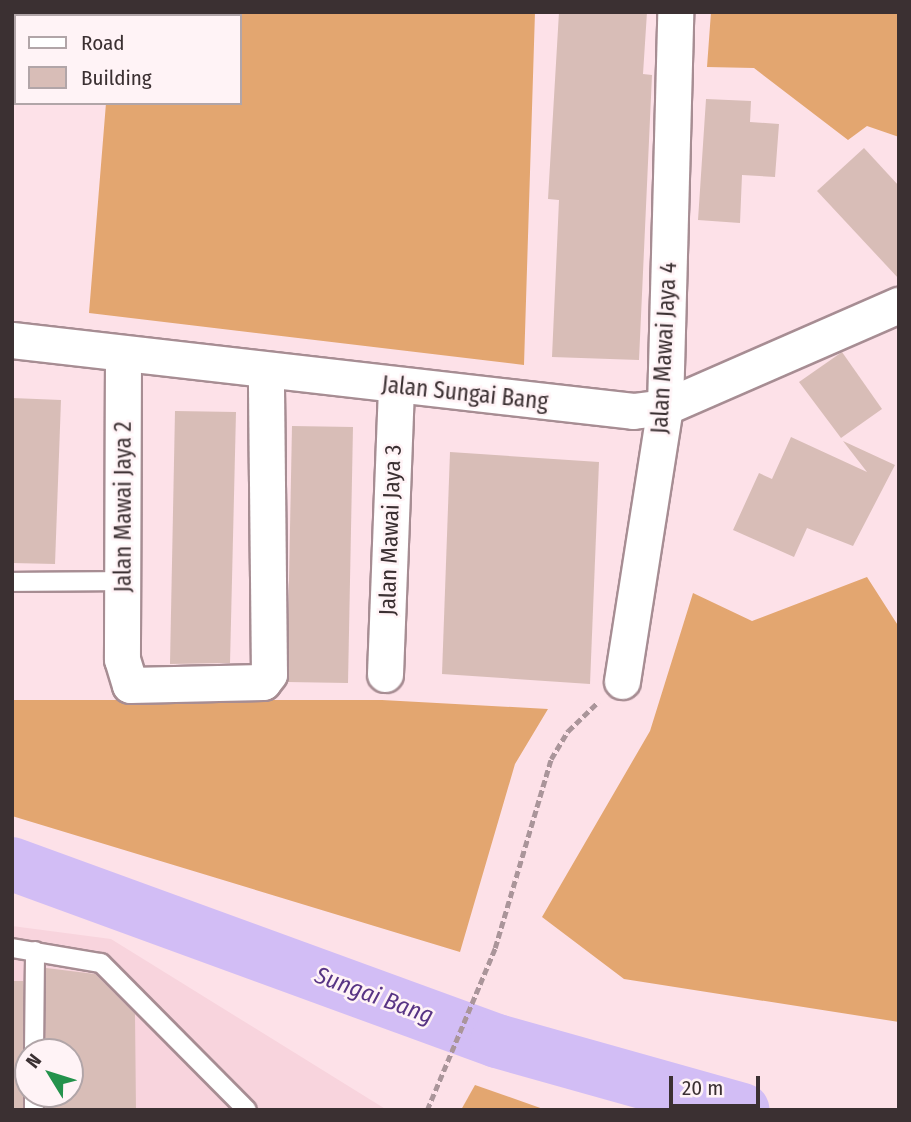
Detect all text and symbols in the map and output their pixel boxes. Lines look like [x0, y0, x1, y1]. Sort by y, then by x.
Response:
legend [14, 14, 242, 105]
text: Road [81, 30, 125, 56]
text: Building [81, 65, 152, 91]
street label: Jalan Mawai Jaya 4 [646, 262, 682, 434]
street label: Jalan Sungai Bang [380, 371, 550, 415]
street label: Jalan Mawai Jaya 2 [109, 422, 137, 592]
street label: Jalan Mawai Jaya 3 [373, 444, 407, 616]
water label: Sungai Bang [311, 961, 437, 1031]
north arrow [14, 1038, 84, 1108]
text: N [21, 1049, 46, 1073]
scale bar [673, 1062, 764, 1106]
text: 20 m [682, 1075, 723, 1101]

